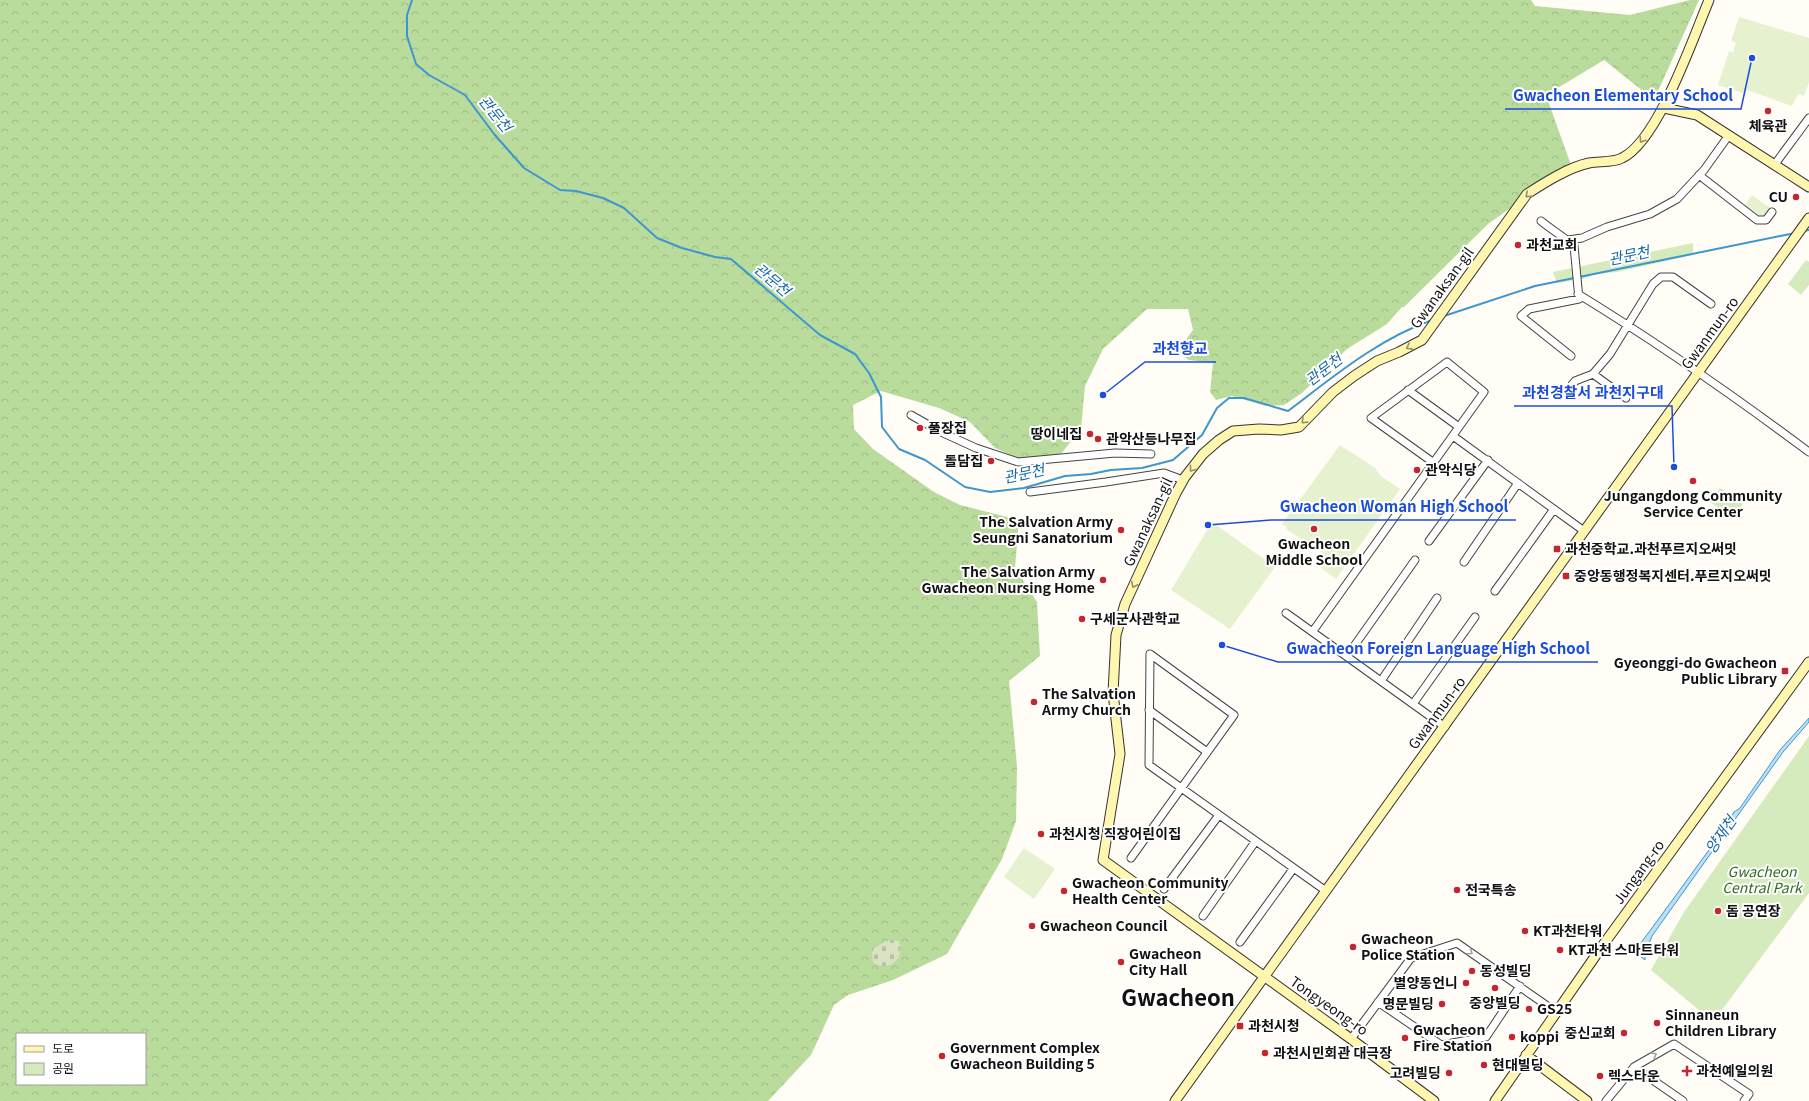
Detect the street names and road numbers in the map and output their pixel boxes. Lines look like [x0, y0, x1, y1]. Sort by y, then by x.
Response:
street label: Gwanaksan-gil [1405, 243, 1478, 332]
street label: Gwanmun-ro [1676, 292, 1742, 373]
street label: Gwanaksan-gil [1118, 474, 1177, 569]
street label: Gwanmun-ro [1403, 672, 1469, 753]
street label: Jungang-ro [1608, 835, 1668, 908]
street label: Tongyeong-ro [1287, 971, 1373, 1039]

